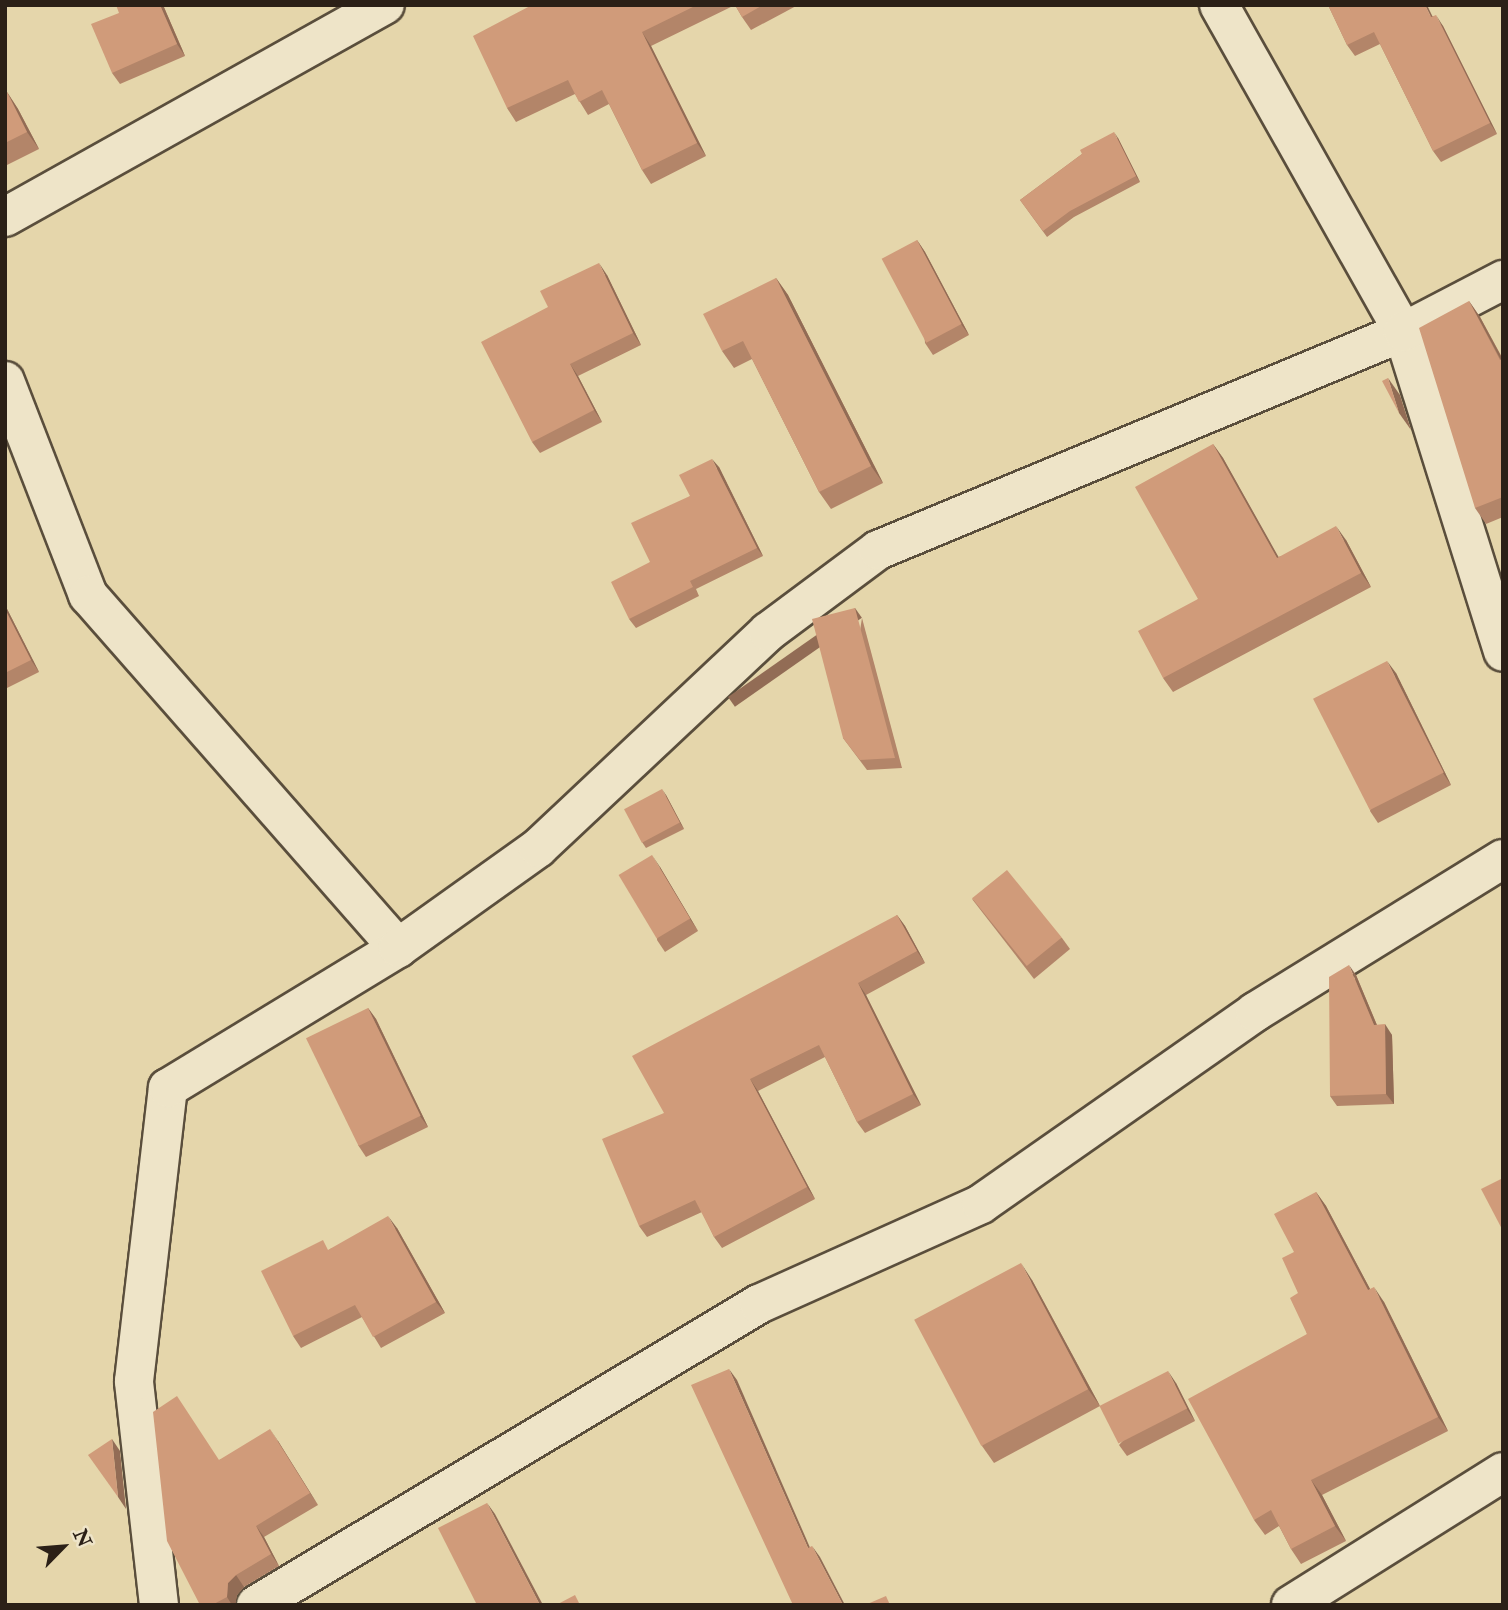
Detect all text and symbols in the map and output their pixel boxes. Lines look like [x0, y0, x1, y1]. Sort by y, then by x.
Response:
north arrow [28, 1512, 98, 1582]
text: N [68, 1525, 97, 1551]

